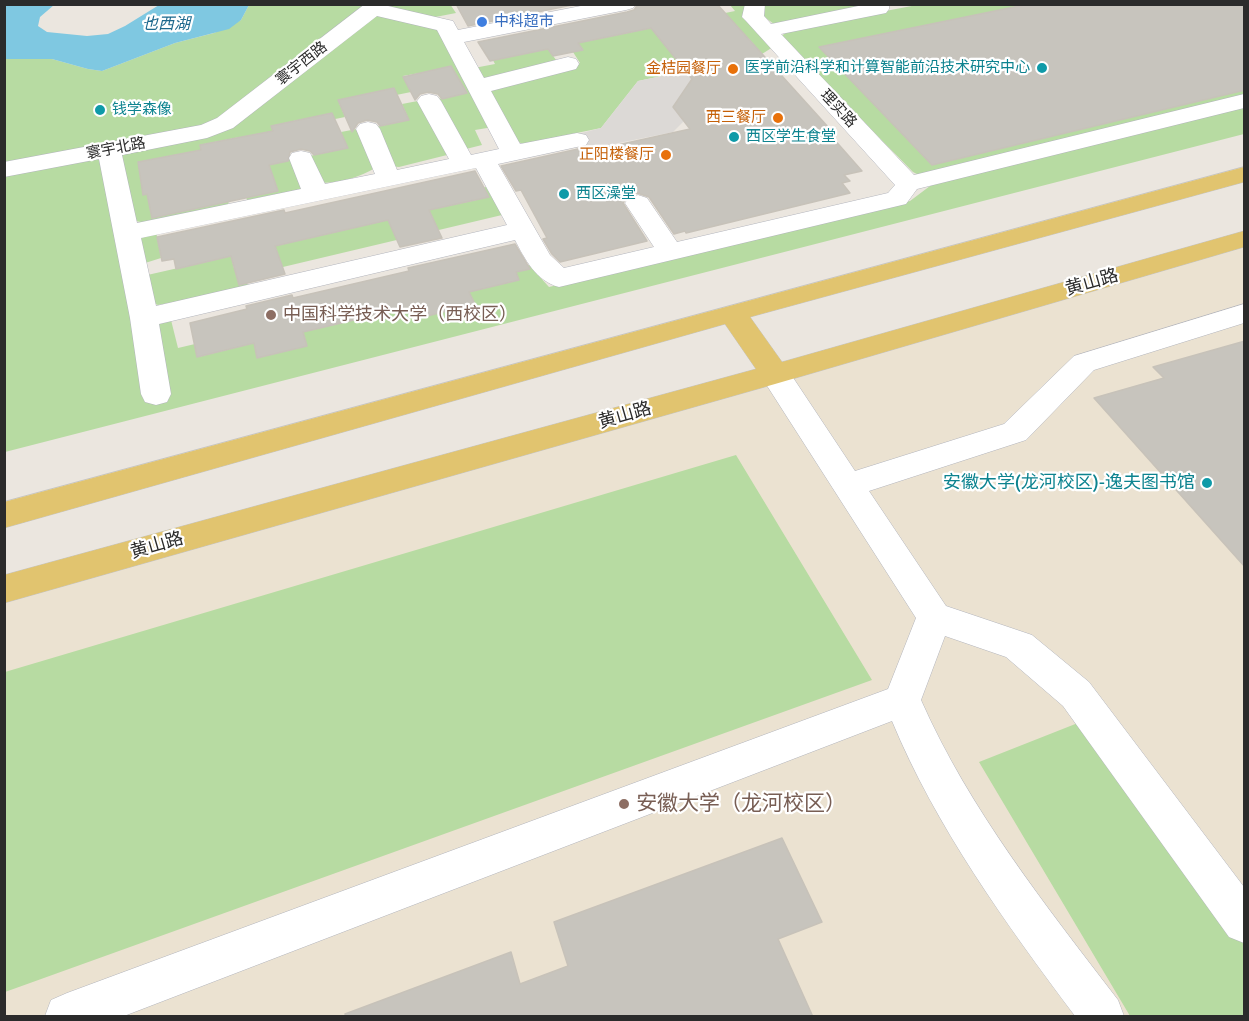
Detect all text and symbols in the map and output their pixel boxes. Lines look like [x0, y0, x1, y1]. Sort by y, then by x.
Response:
place label: 中科超市 [494, 13, 554, 31]
water label: 也西湖 [142, 15, 190, 35]
marker: 中科超市 [475, 15, 489, 29]
street label: 寰宇西路 [273, 38, 331, 90]
place label: 医学前沿科学和计算智能前沿技术研究中心 [745, 59, 1030, 77]
place label: 金桔园餐厅 [646, 60, 721, 78]
marker: 医学前沿科学和计算智能前沿技术研究中心 [1035, 61, 1049, 75]
marker: 金桔园餐厅 [726, 62, 740, 76]
street label: 理实路 [816, 86, 860, 132]
place label: 钱学森像 [112, 101, 172, 119]
marker: 钱学森像 [93, 103, 107, 117]
place label: 西三餐厅 [706, 109, 766, 127]
marker: 西三餐厅 [771, 111, 785, 125]
place label: 西区学生食堂 [746, 128, 836, 146]
marker: 西区学生食堂 [727, 130, 741, 144]
street label: 寰宇北路 [85, 134, 147, 164]
place label: 正阳楼餐厅 [579, 146, 654, 164]
marker: 正阳楼餐厅 [659, 148, 673, 162]
place label: 西区澡堂 [576, 185, 636, 203]
marker: 西区澡堂 [557, 187, 571, 201]
street label: 黄山路 [1063, 265, 1121, 301]
place label: 中国科学技术大学（西校区） [283, 304, 517, 326]
marker: 中国科学技术大学（西校区） [264, 308, 278, 322]
street label: 黄山路 [596, 398, 654, 434]
place label: 安徽大学(龙河校区)-逸夫图书馆 [943, 472, 1195, 494]
marker: 安徽大学(龙河校区)-逸夫图书馆 [1200, 476, 1214, 490]
street label: 黄山路 [128, 528, 186, 564]
place label: 安徽大学（龙河校区） [636, 791, 846, 817]
marker: 安徽大学（龙河校区） [617, 797, 631, 811]

